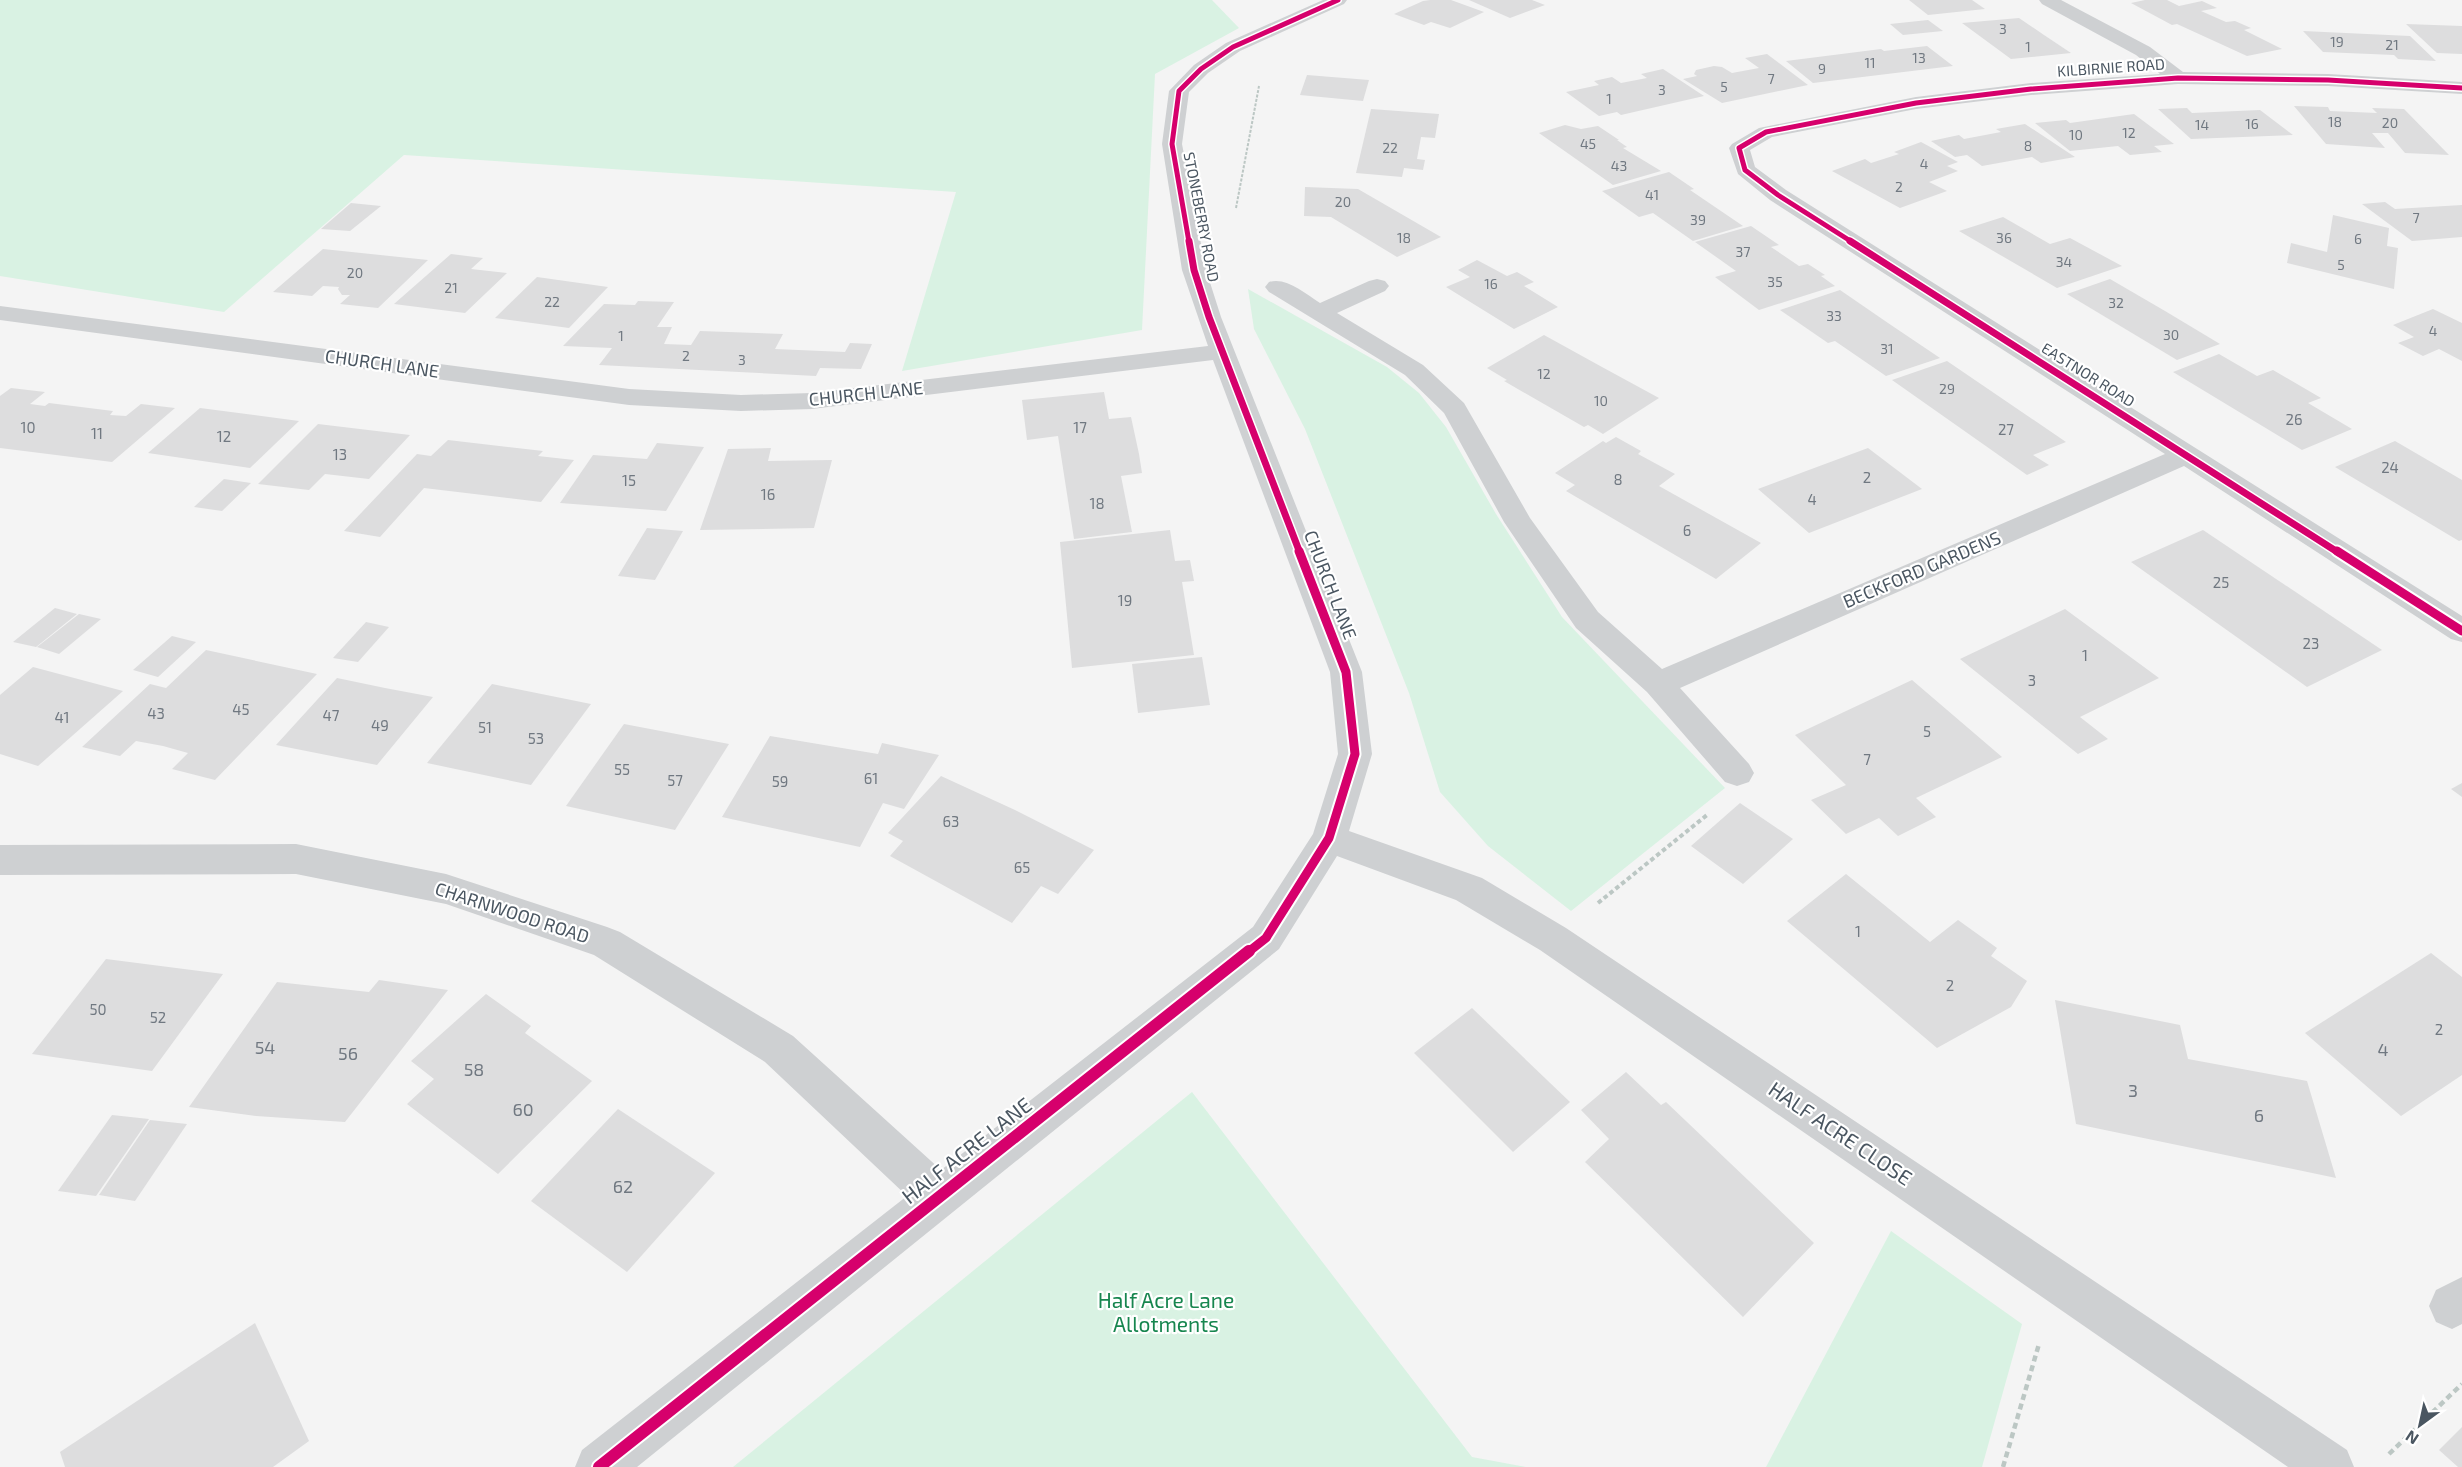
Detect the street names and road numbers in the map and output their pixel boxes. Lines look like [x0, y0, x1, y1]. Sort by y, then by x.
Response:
street label: KILBIRNIE ROAD [2057, 54, 2165, 80]
street label: STONEBERRY ROAD [1181, 150, 1223, 283]
street label: EASTNOR ROAD [2039, 338, 2139, 410]
street label: CHURCH LANE [324, 344, 441, 382]
street label: CHURCH LANE [808, 376, 924, 410]
street label: BECKFORD GARDENS [1839, 526, 2004, 612]
street label: CHURCH LANE [1300, 527, 1362, 642]
street label: CHARNWOOD ROAD [433, 877, 592, 947]
street label: HALF ACRE CLOSE [1764, 1076, 1917, 1190]
street label: HALF ACRE LANE [896, 1091, 1036, 1208]

